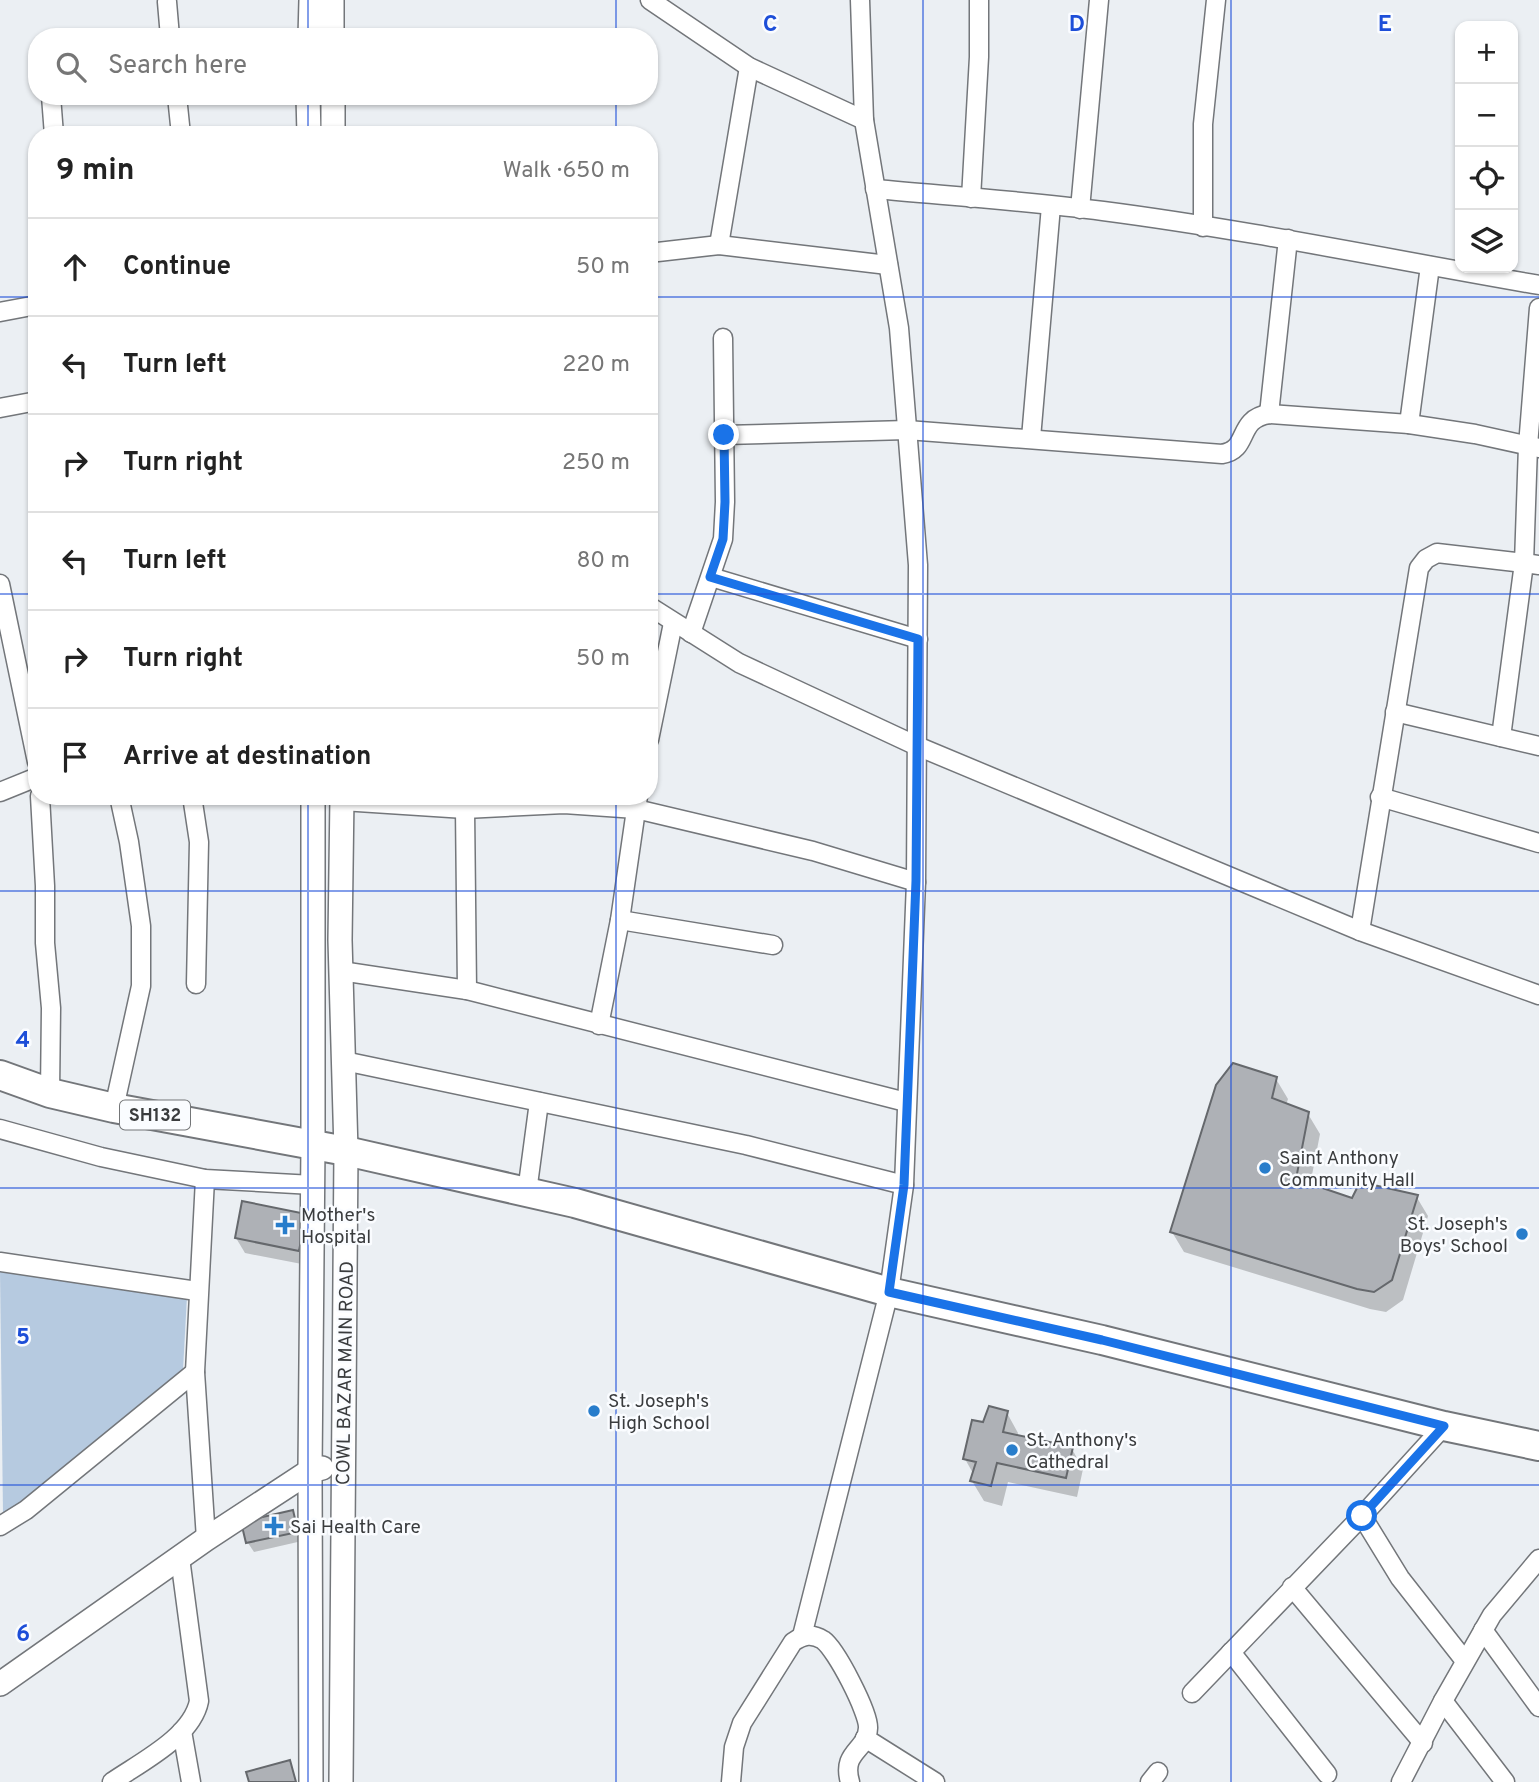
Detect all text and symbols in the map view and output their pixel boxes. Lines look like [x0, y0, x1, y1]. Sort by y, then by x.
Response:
text: C [763, 11, 777, 40]
text: D [1069, 11, 1085, 40]
text: E [1378, 11, 1392, 40]
map controls [1455, 21, 1518, 273]
button: + [1455, 21, 1518, 84]
search box [28, 28, 658, 105]
icon: search [52, 48, 90, 86]
text: Search here [108, 50, 247, 83]
button: − [1455, 84, 1518, 147]
button: locate [1455, 147, 1518, 210]
text: 9 min [56, 153, 134, 190]
text: Walk · 650 m [502, 157, 630, 186]
button: layers [1455, 210, 1518, 273]
icon: ahead [56, 248, 94, 286]
text: Continue [123, 251, 231, 284]
text: 50 m [576, 253, 630, 282]
icon: left [56, 346, 94, 384]
text: Turn left [123, 349, 227, 382]
text: 220 m [562, 351, 630, 380]
route end [708, 419, 739, 450]
icon: right [56, 444, 94, 482]
text: Turn right [123, 447, 243, 480]
text: 250 m [562, 449, 630, 478]
icon: left [56, 542, 94, 580]
text: Turn left [123, 545, 227, 578]
text: 80 m [577, 547, 630, 576]
icon: right [56, 640, 94, 678]
text: Turn right [123, 643, 243, 676]
text: 50 m [576, 645, 630, 674]
icon: arrive [56, 738, 94, 776]
text: Arrive at destination [123, 741, 371, 774]
text: 4 [16, 1027, 30, 1056]
road number: SH132 [120, 1100, 190, 1130]
place label: Saint Anthony Community Hall [1279, 1147, 1415, 1193]
marker: Saint Anthony Community Hall [1257, 1160, 1273, 1176]
place label: Mother's Hospital [301, 1204, 375, 1250]
place label: St. Joseph's Boys' School [1400, 1213, 1508, 1259]
marker: Mother's Hospital [275, 1215, 295, 1235]
marker: St. Joseph's Boys' School [1514, 1226, 1530, 1242]
street label: COWL BAZAR MAIN ROAD [332, 1261, 360, 1485]
text: 5 [16, 1324, 30, 1353]
place label: St. Joseph's High School [608, 1390, 710, 1436]
marker: St. Joseph's High School [586, 1403, 602, 1419]
place label: St. Anthony's Cathedral [1026, 1429, 1137, 1475]
marker: St. Anthony's Cathedral [1004, 1442, 1020, 1458]
route start [1346, 1500, 1377, 1531]
marker: Sai Health Care [264, 1516, 284, 1536]
place label: Sai Health Care [290, 1516, 421, 1540]
text: 6 [16, 1621, 30, 1650]

